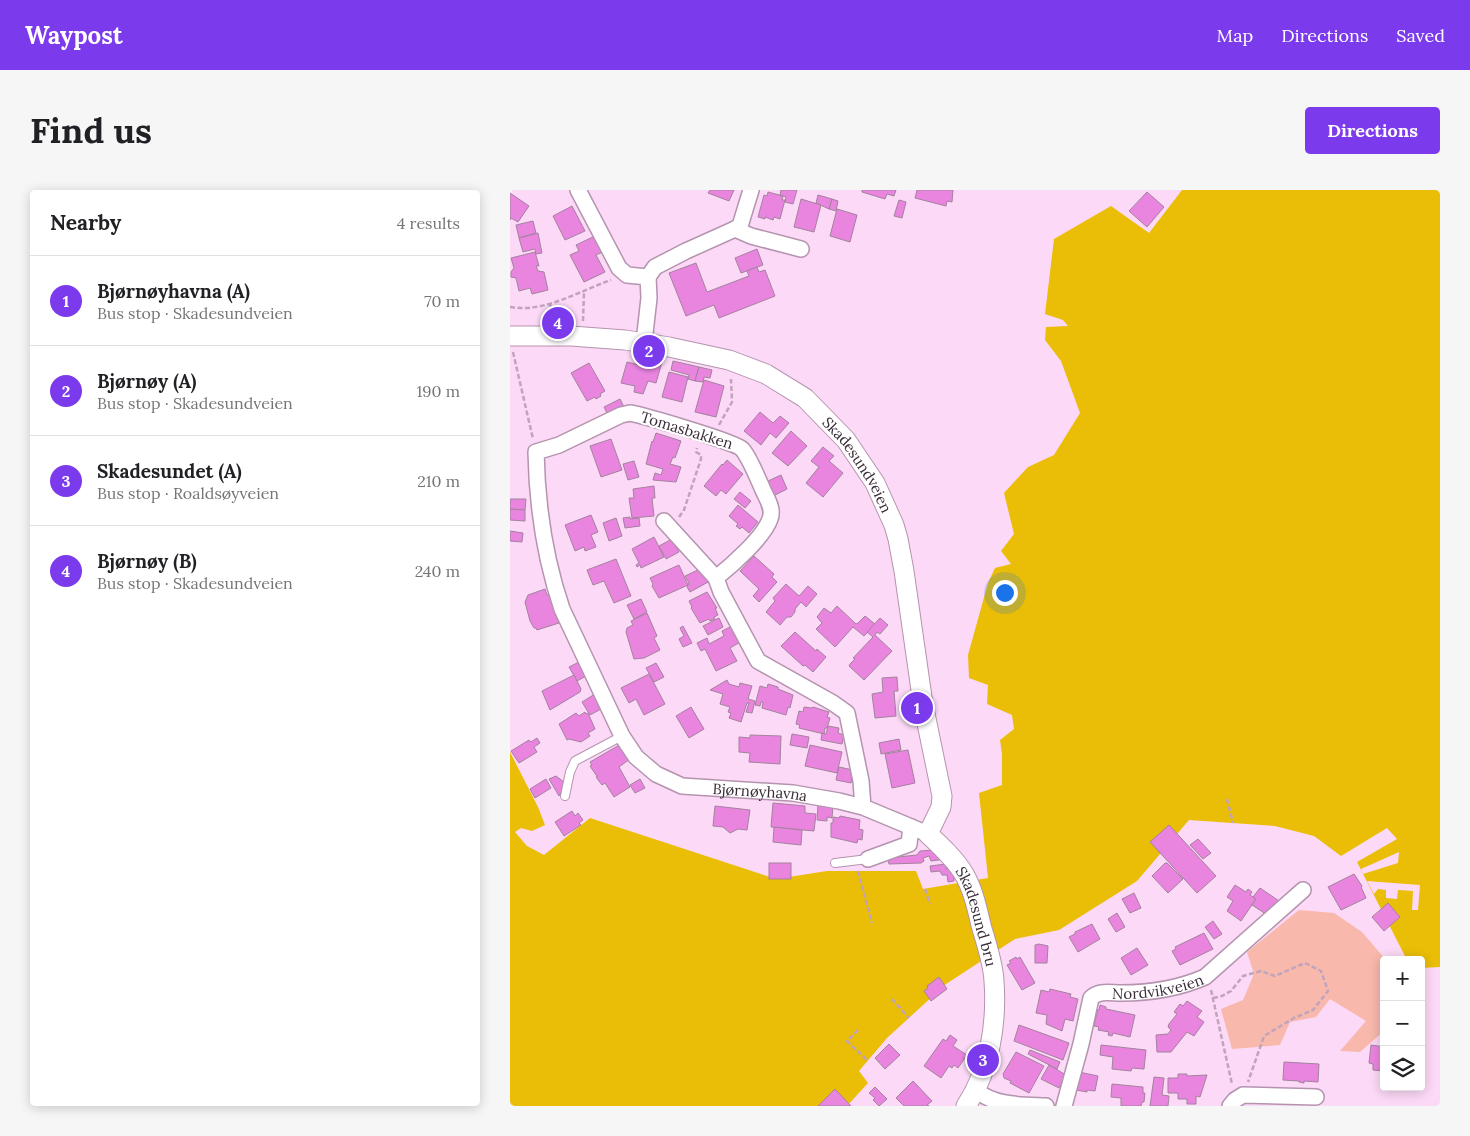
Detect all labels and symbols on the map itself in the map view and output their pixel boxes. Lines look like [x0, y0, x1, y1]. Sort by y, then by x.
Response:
pin: 4 [542, 304, 574, 342]
pin: 2 [633, 332, 665, 370]
street label: Tomasbakken [639, 407, 735, 453]
street label: Skadesundveien [819, 412, 897, 515]
your location [992, 580, 1018, 606]
pin: 1 [901, 689, 933, 727]
street label: Bjørnøyhavna [712, 778, 809, 805]
street label: Skadesund bru [952, 863, 1001, 968]
street label: Nordvikveien [1112, 969, 1206, 1003]
pin: 3 [967, 1041, 999, 1079]

